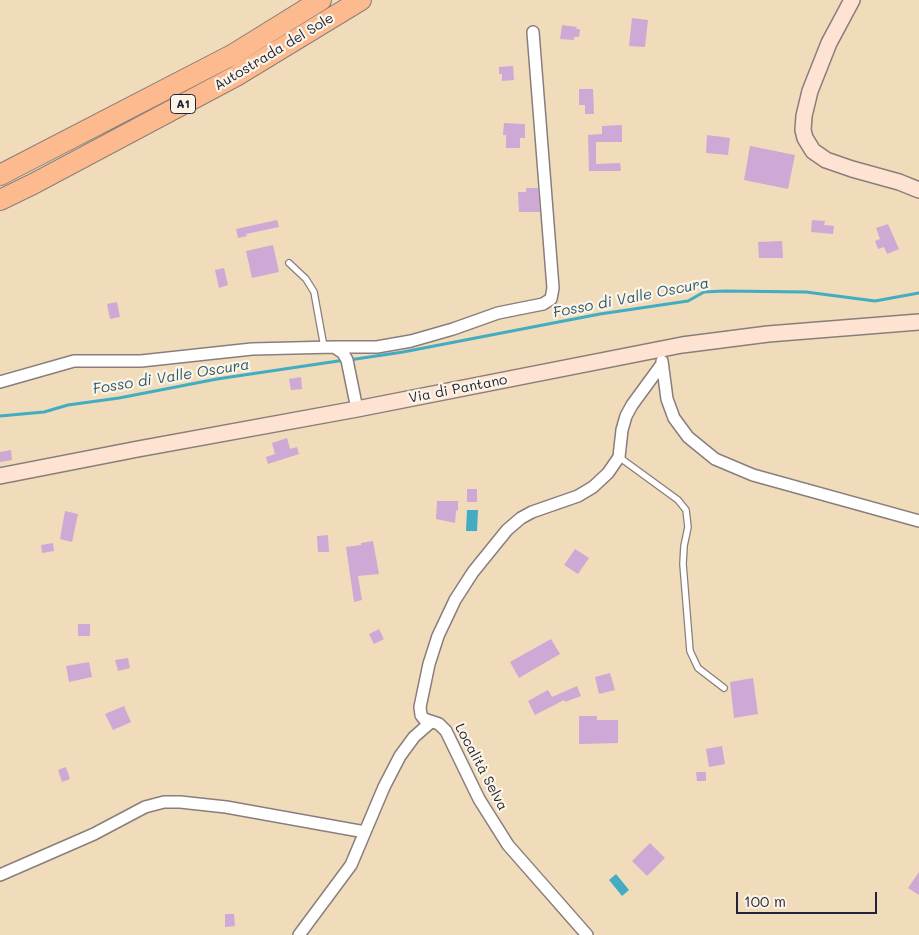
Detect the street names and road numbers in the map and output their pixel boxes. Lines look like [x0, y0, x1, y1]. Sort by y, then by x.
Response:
street label: Autostrada del Sole [211, 10, 337, 94]
road number: A1 [170, 95, 196, 114]
street label: Via di Pantano [407, 371, 509, 407]
street label: Località Selva [451, 721, 511, 813]

